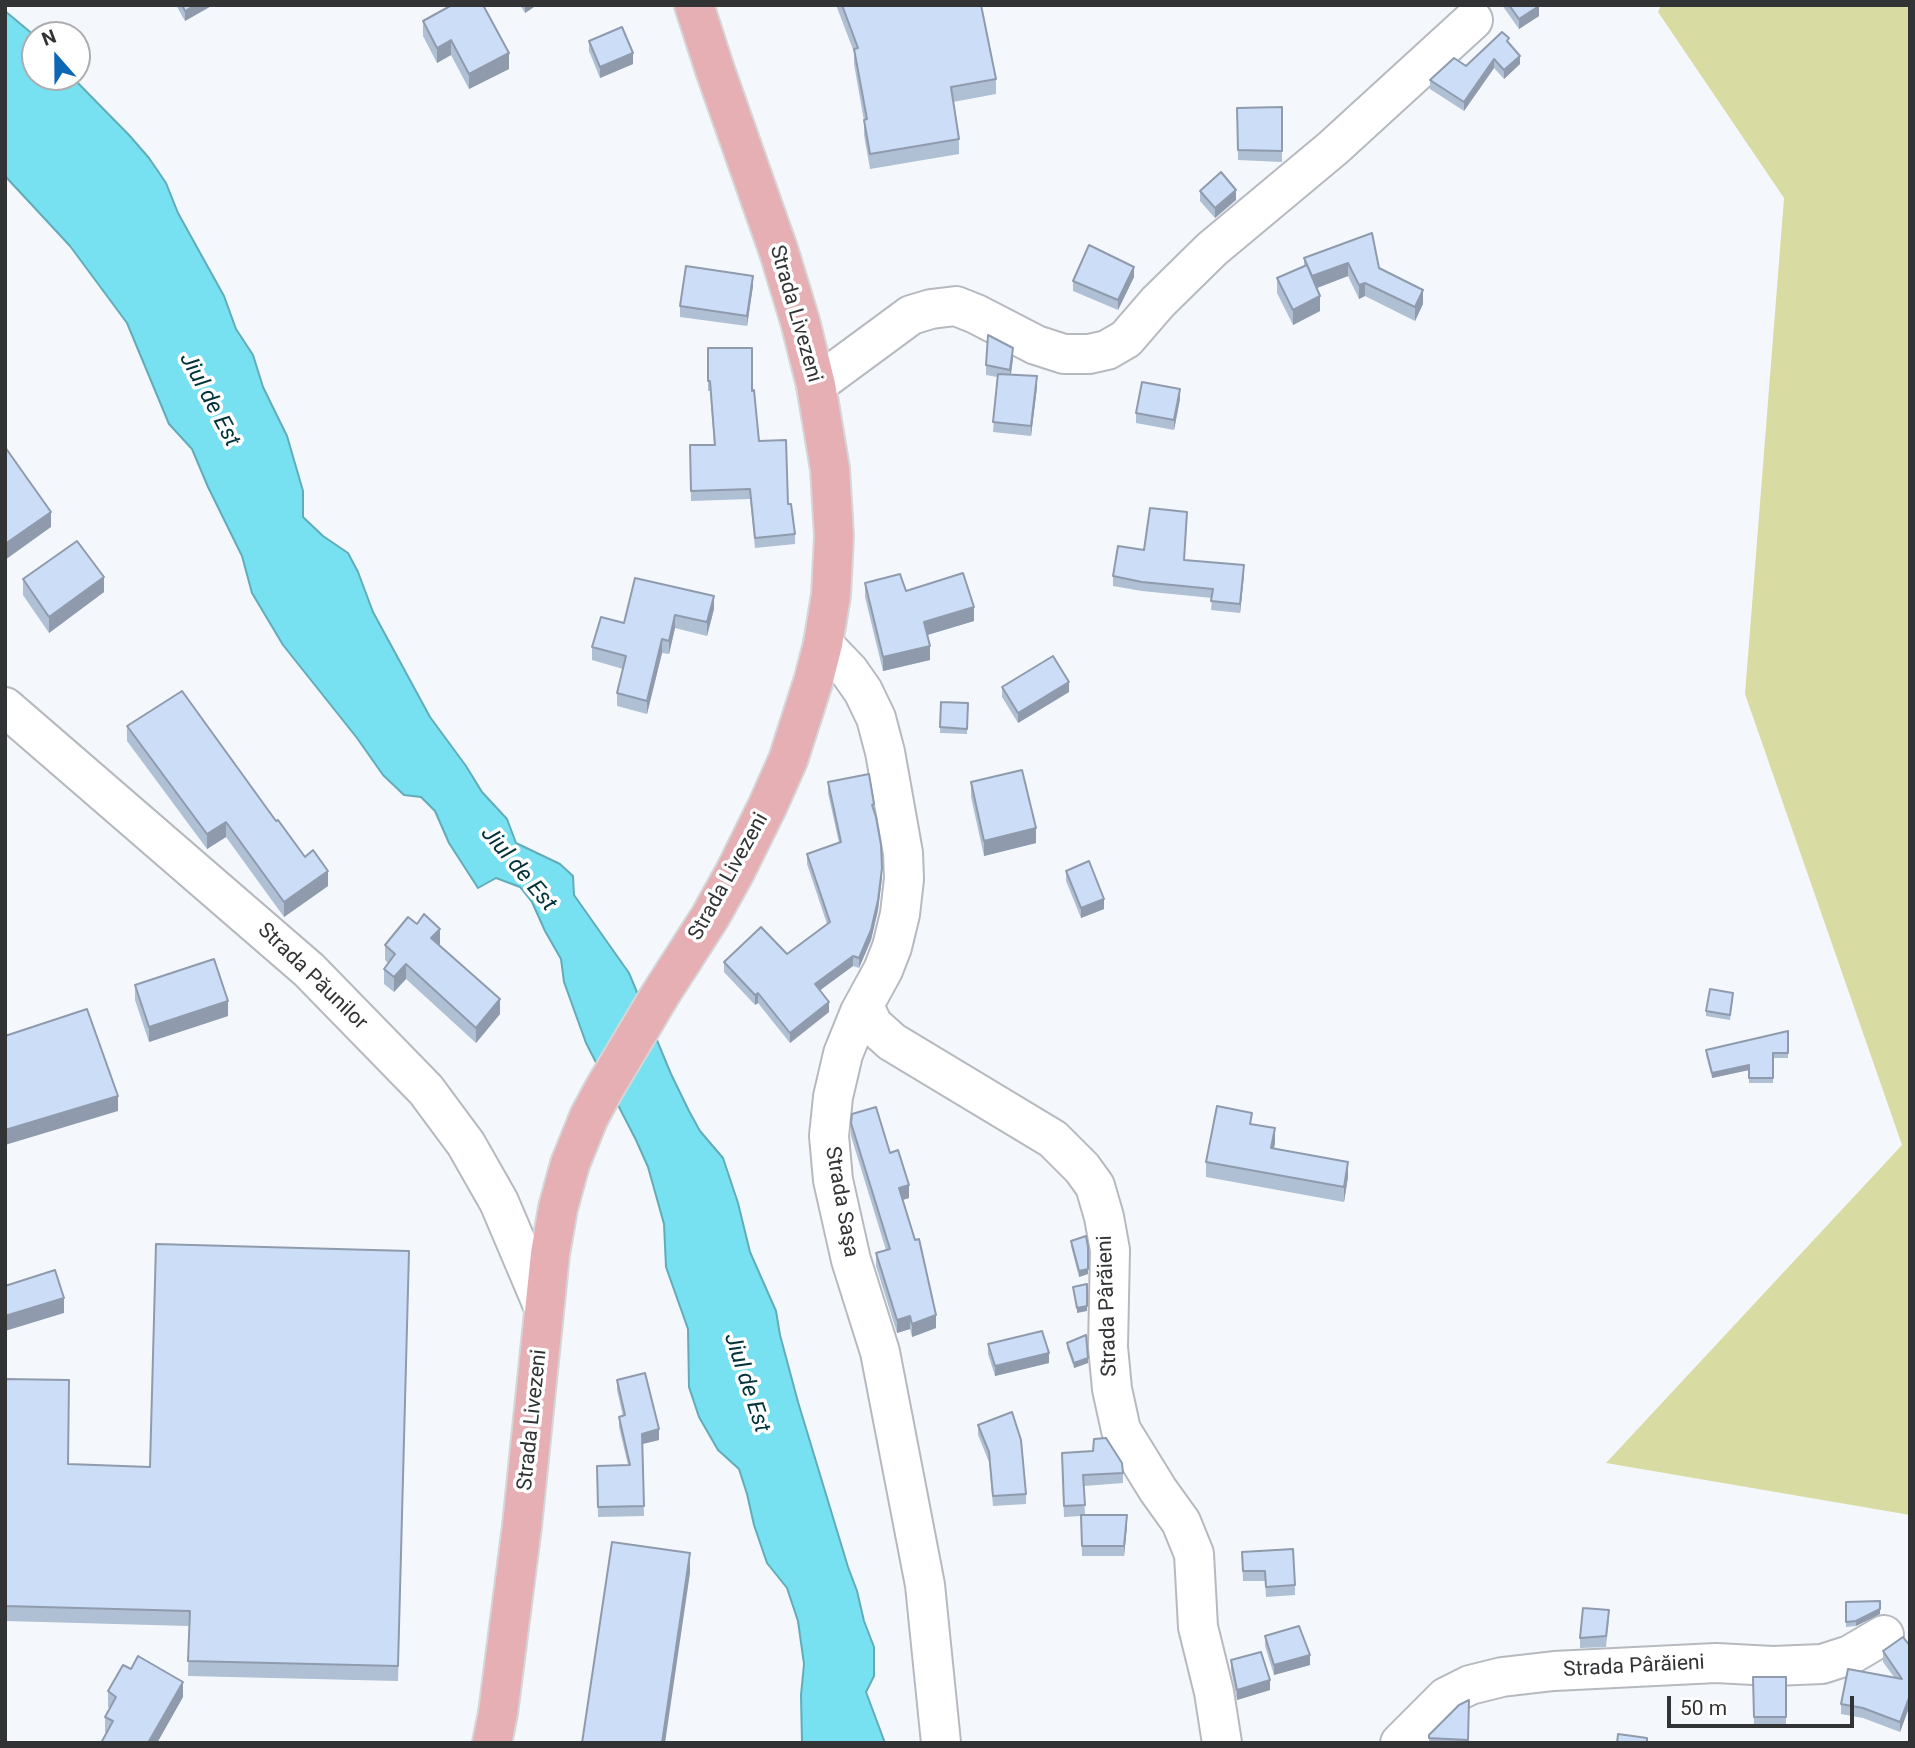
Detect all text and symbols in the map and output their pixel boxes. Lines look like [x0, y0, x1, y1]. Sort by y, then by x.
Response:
north arrow [21, 21, 91, 91]
text: N [39, 25, 59, 51]
street label: Strada Livezeni [763, 242, 827, 386]
water label: Jiul de Est [173, 348, 245, 452]
street label: Strada Livezeni [684, 809, 774, 945]
water label: Jiul de Est [474, 821, 562, 917]
street label: Strada Păunilor [252, 918, 372, 1036]
street label: Strada Saşa [819, 1145, 863, 1259]
street label: Strada Pârăieni [1093, 1235, 1123, 1377]
water label: Jiul de Est [717, 1330, 775, 1436]
street label: Strada Livezeni [513, 1348, 553, 1492]
street label: Strada Pârăieni [1563, 1651, 1705, 1683]
scale bar [1670, 1682, 1857, 1726]
text: 50 m [1680, 1696, 1727, 1720]

